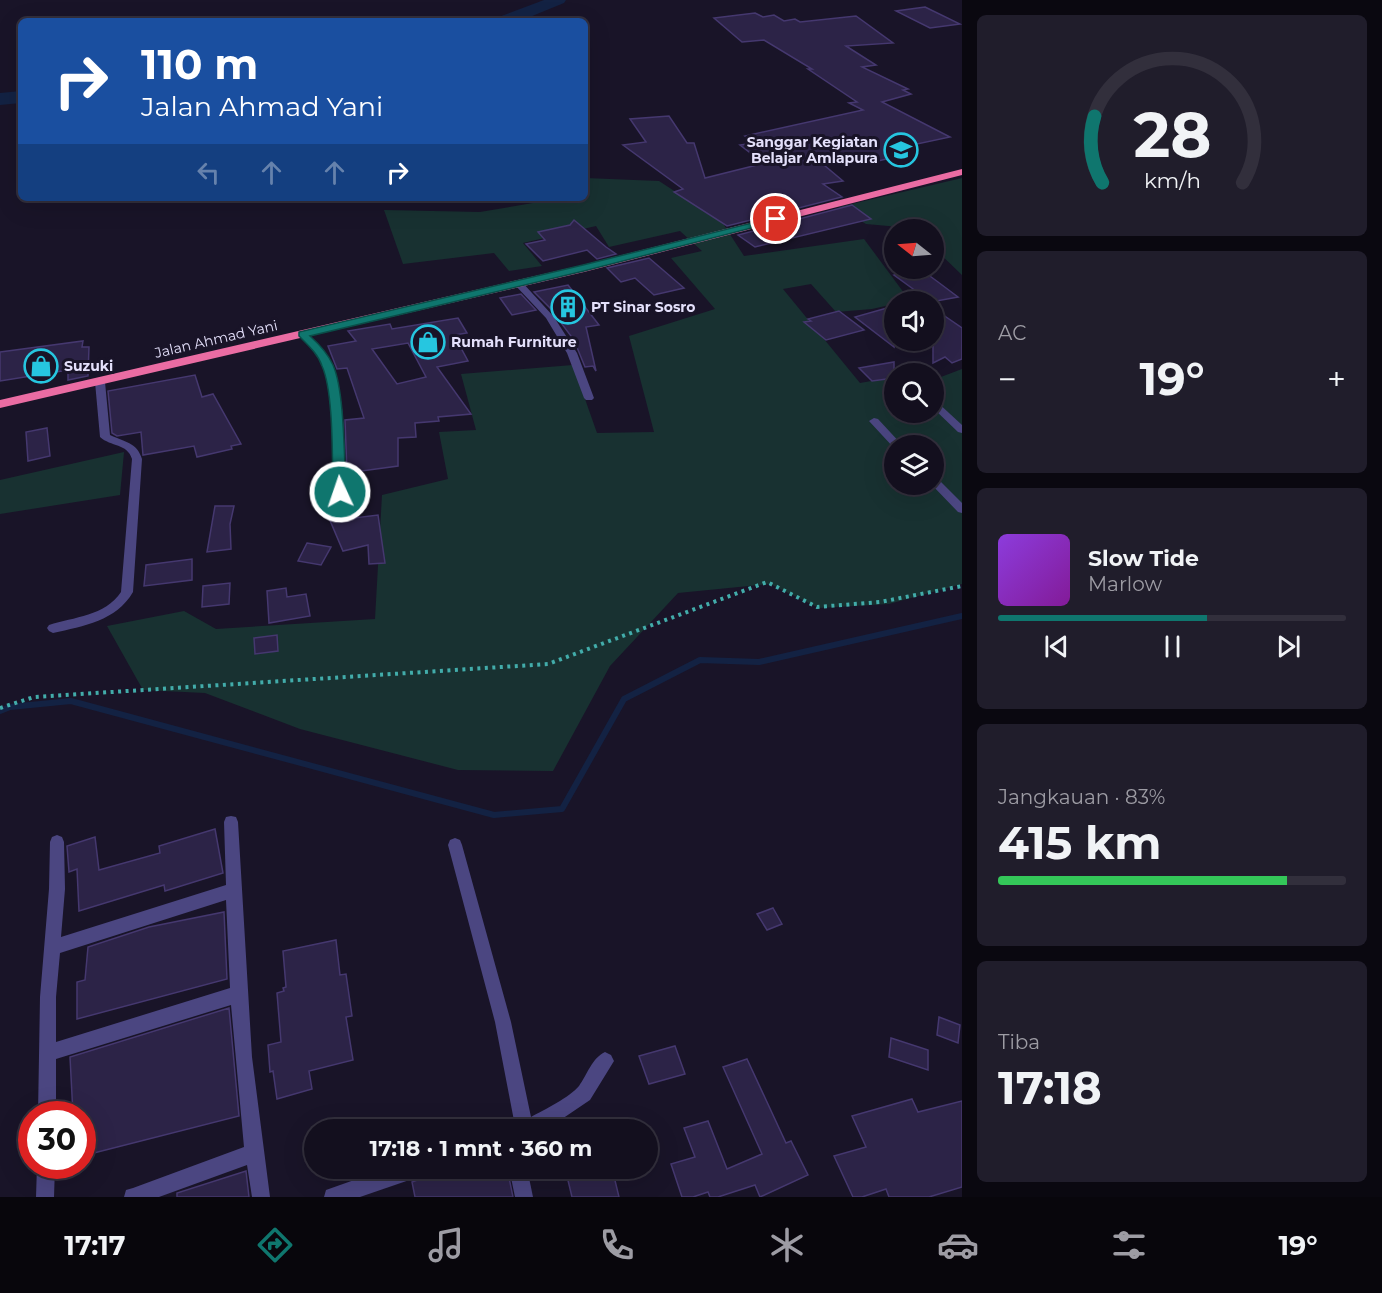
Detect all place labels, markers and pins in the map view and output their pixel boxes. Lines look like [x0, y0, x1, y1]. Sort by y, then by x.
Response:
school or university icon: Sanggar Kegiatan Belajar Amlapura [883, 132, 919, 168]
place label: Sanggar Kegiatan Belajar Amlapura [747, 133, 878, 167]
pin [750, 193, 801, 244]
building icon: PT Sinar Sosro [550, 289, 586, 325]
place label: PT Sinar Sosro [591, 298, 695, 316]
shop icon: Rumah Furniture [410, 324, 446, 360]
place label: Rumah Furniture [451, 333, 577, 351]
shop icon: Suzuki [23, 348, 59, 384]
place label: Suzuki [64, 357, 113, 375]

